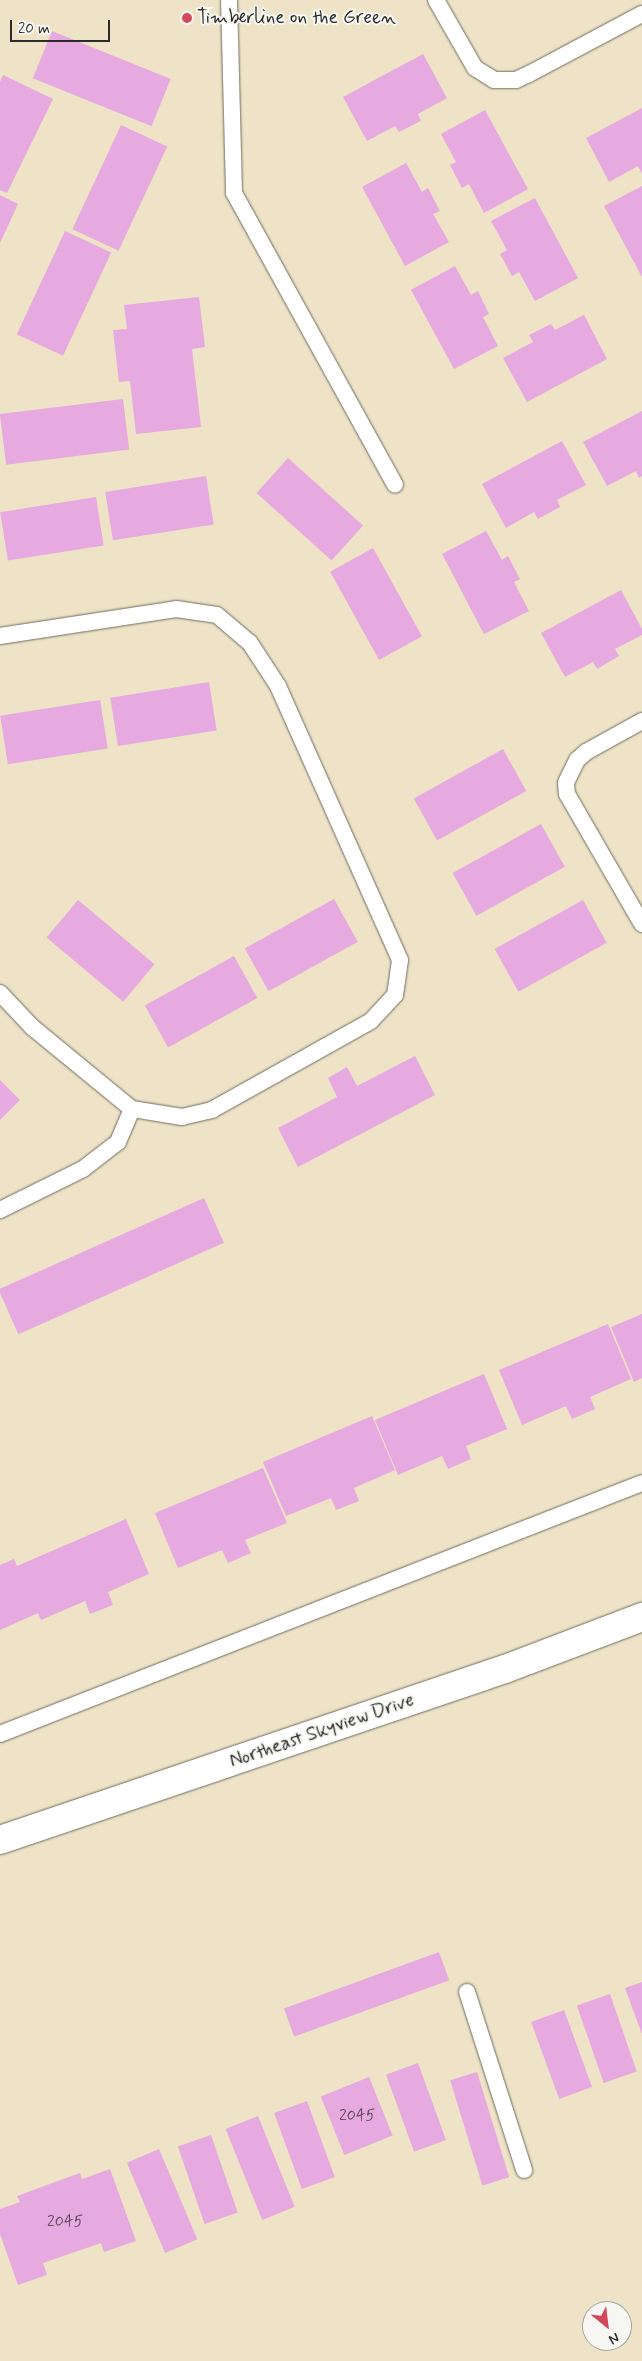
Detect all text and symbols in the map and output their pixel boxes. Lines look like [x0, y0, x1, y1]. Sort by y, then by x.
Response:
place label: Timberline on the Green [197, 7, 395, 29]
scale bar [12, 10, 112, 42]
marker: Timberline on the Green [181, 12, 193, 24]
text: 20 m [18, 19, 50, 39]
street label: Northeast Skyview Drive [228, 1689, 416, 1773]
house number: 2045 [339, 2106, 375, 2126]
house number: 2045 [47, 2212, 83, 2232]
north arrow [582, 2301, 632, 2351]
text: N [605, 2328, 622, 2348]

